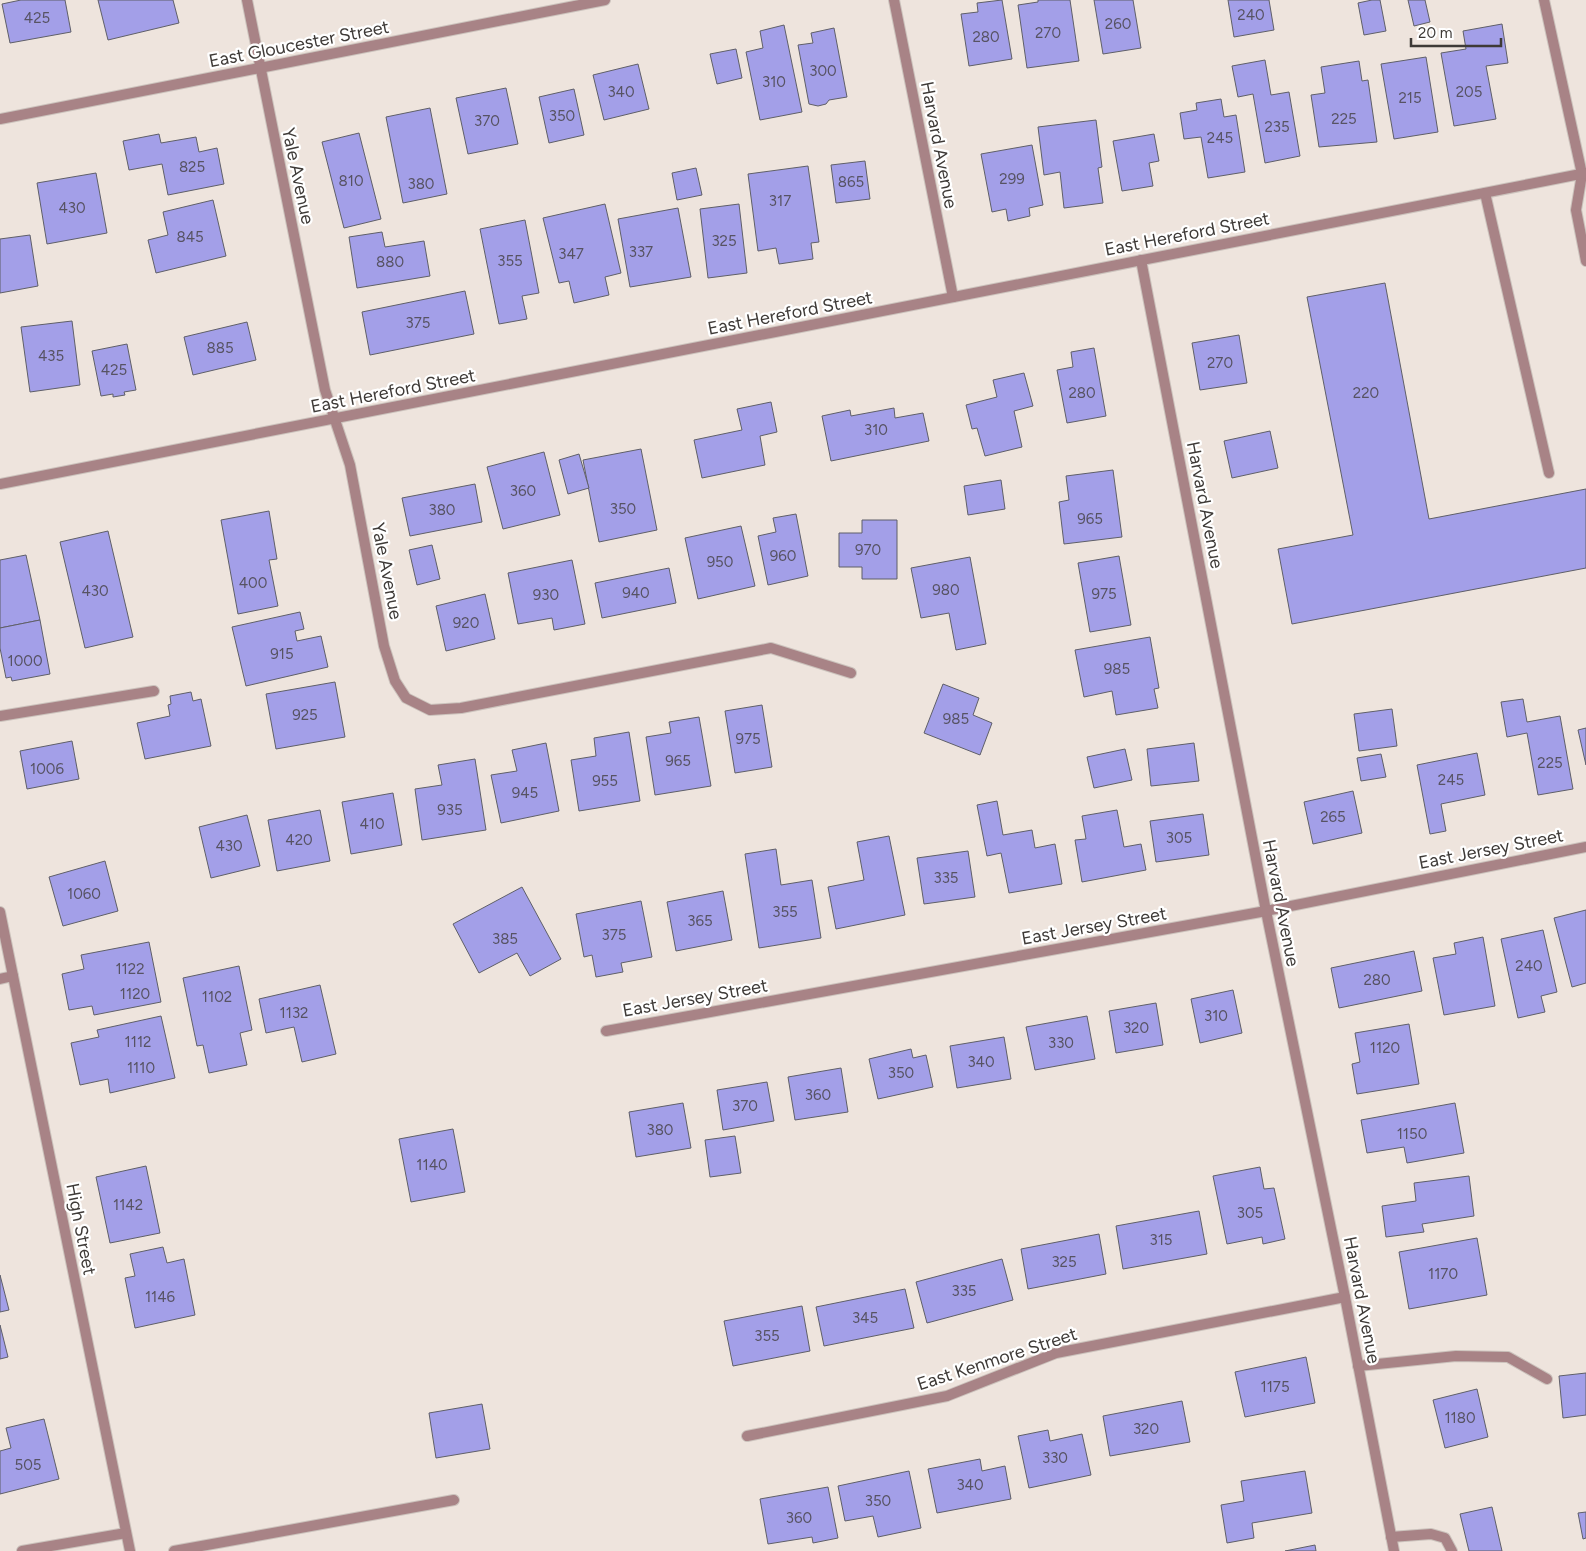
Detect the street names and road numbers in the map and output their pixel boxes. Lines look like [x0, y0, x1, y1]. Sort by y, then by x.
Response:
street label: East Gloucester Street [207, 16, 391, 72]
street label: Harvard Avenue [916, 80, 962, 211]
street label: Yale Avenue [277, 126, 319, 226]
street label: East Hereford Street [1103, 207, 1271, 261]
street label: East Hereford Street [706, 286, 874, 340]
street label: East Hereford Street [309, 364, 477, 418]
street label: Harvard Avenue [1182, 440, 1228, 571]
street label: Yale Avenue [367, 521, 407, 621]
street label: East Jersey Street [1417, 824, 1565, 874]
street label: Harvard Avenue [1258, 838, 1304, 969]
street label: East Jersey Street [1020, 902, 1168, 950]
street label: East Jersey Street [621, 974, 769, 1022]
street label: High Street [61, 1181, 101, 1277]
street label: Harvard Avenue [1339, 1235, 1385, 1366]
street label: East Kenmore Street [914, 1323, 1080, 1395]

